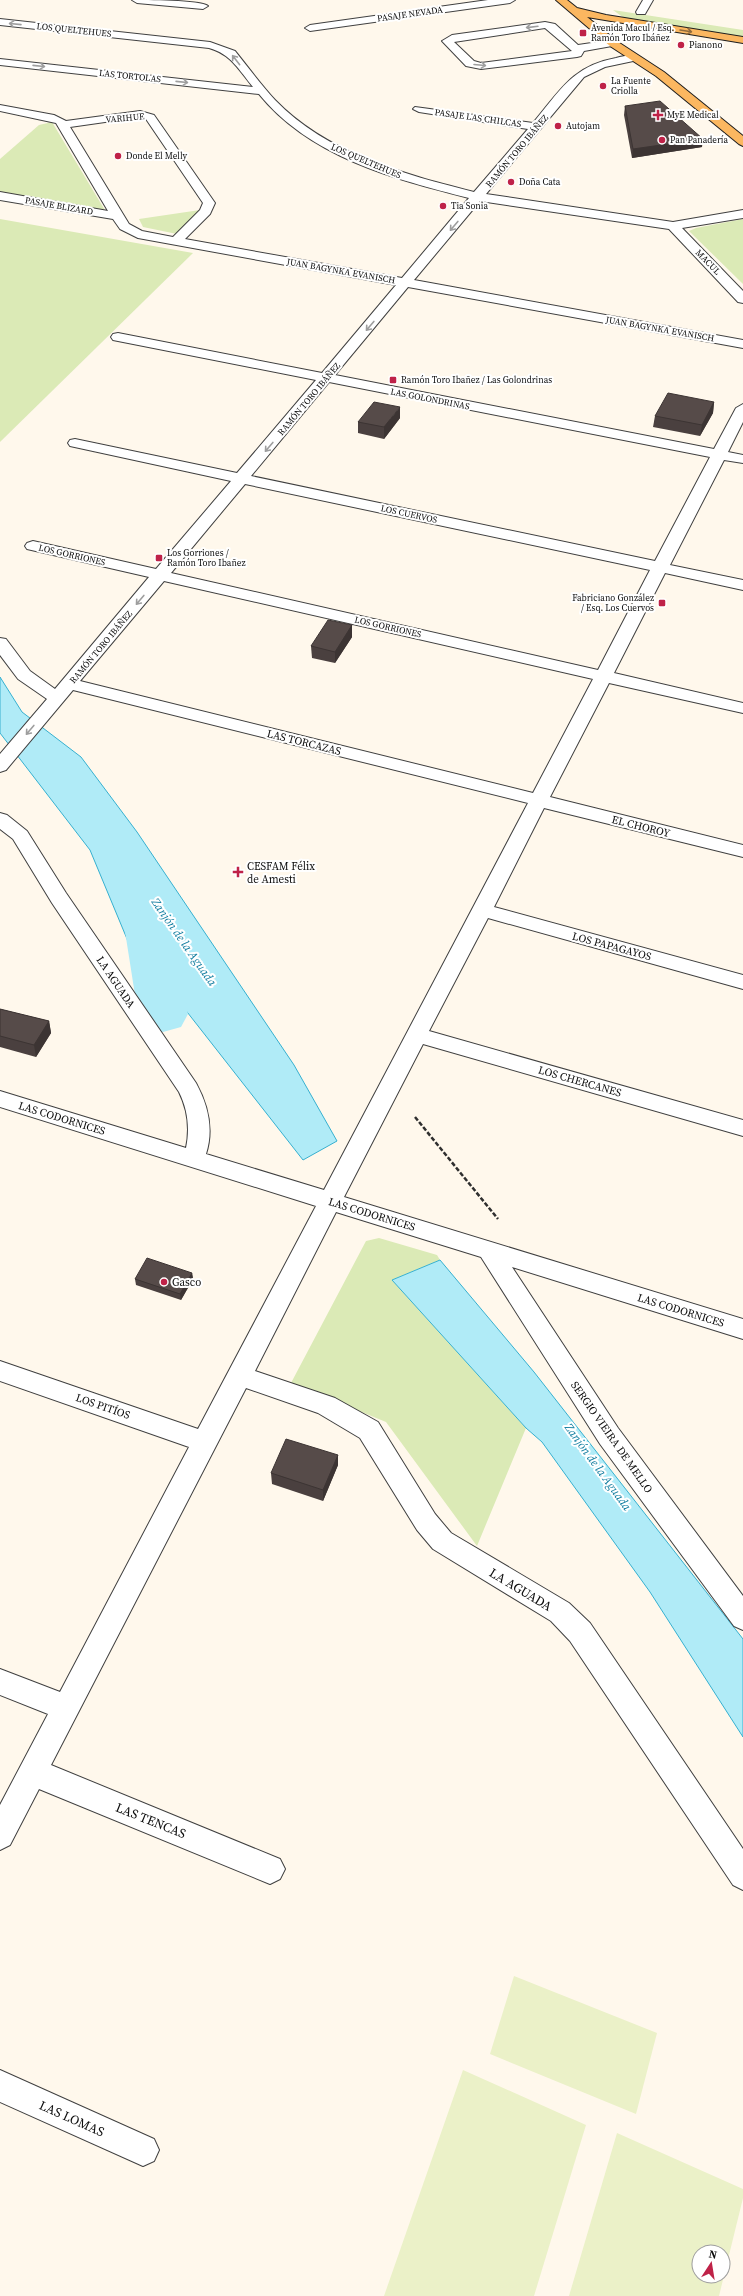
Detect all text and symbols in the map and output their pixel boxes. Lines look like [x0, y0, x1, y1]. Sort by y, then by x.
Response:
street label: PASAJE NEVADA [376, 3, 444, 25]
one-way arrow [9, 20, 22, 28]
street label: LOS QUELTEHUES [36, 20, 112, 40]
place label: Avenida Macul / Esq. Ramón Toro Ibáñez [591, 22, 674, 44]
one-way arrow [526, 23, 539, 30]
one-way arrow [679, 27, 692, 35]
marker: Avenida Macul / Esq. Ramón Toro Ibáñez [578, 28, 588, 38]
place label: Pianono [689, 39, 722, 51]
marker: Pianono [676, 40, 686, 50]
one-way arrow [232, 55, 241, 66]
one-way arrow [32, 62, 45, 70]
one-way arrow [473, 62, 486, 69]
street label: LAS TORTOLAS [98, 67, 162, 85]
place label: La Fuente Criolla [611, 75, 651, 97]
one-way arrow [175, 78, 188, 86]
marker: La Fuente Criolla [598, 81, 608, 91]
street label: PASAJE LAS CHILCAS [434, 106, 523, 130]
marker: MyE Medical [652, 109, 664, 121]
place label: MyE Medical [667, 109, 719, 121]
street label: VARIHUE [105, 110, 145, 126]
street label: RAMÓN TORO IBÁÑEZ [483, 112, 551, 190]
place label: Autojam [566, 120, 600, 132]
marker: Autojam [553, 121, 563, 131]
place label: Pan Panadería [670, 134, 728, 146]
marker: Pan Panadería [657, 135, 667, 145]
street label: LOS QUELTEHUES [329, 141, 403, 181]
place label: Donde El Melly [126, 150, 187, 162]
marker: Donde El Melly [113, 151, 123, 161]
place label: Doña Cata [519, 176, 561, 188]
marker: Doña Cata [506, 177, 516, 187]
street label: PASAJE BLIZARD [24, 194, 94, 218]
place label: Tia Sonia [451, 200, 488, 212]
marker: Tia Sonia [438, 201, 448, 211]
one-way arrow [449, 221, 458, 232]
street label: MACUL [693, 247, 723, 277]
street label: JUAN BAGYNKA EVANISCH [285, 255, 396, 286]
street label: JUAN BAGYNKA EVANISCH [604, 313, 715, 344]
one-way arrow [366, 321, 375, 331]
street label: RAMÓN TORO IBÁÑEZ [275, 360, 343, 438]
place label: Ramón Toro Ibañez / Las Golondrinas [401, 374, 552, 386]
marker: Ramón Toro Ibañez / Las Golondrinas [388, 375, 398, 385]
street label: LAS GOLONDRINAS [389, 385, 471, 413]
one-way arrow [264, 442, 273, 452]
street label: LOS CUERVOS [380, 502, 439, 526]
street label: LOS GORRIONES [37, 541, 107, 569]
place label: Los Gorriones / Ramón Toro Ibañez [167, 547, 246, 569]
marker: Los Gorriones / Ramón Toro Ibañez [154, 553, 164, 563]
place label: Fabriciano González / Esq. Los Cuervos [572, 592, 654, 614]
one-way arrow [135, 595, 144, 606]
marker: Fabriciano González / Esq. Los Cuervos [657, 598, 667, 608]
street label: RAMÓN TORO IBÁÑEZ [67, 608, 135, 686]
street label: LOS GORRIONES [353, 613, 423, 641]
one-way arrow [26, 725, 35, 736]
street label: LAS TORCAZAS [265, 726, 343, 759]
street label: EL CHOROY [610, 812, 672, 841]
place label: CESFAM Félix de Amesti [247, 859, 315, 887]
marker: CESFAM Félix de Amesti [232, 866, 244, 878]
water label: Zanjón de la Aguada [147, 894, 221, 990]
street label: LOS PAPAGAYOS [571, 929, 654, 964]
street label: LA AGUADA [93, 953, 139, 1012]
street label: LOS CHERCANES [537, 1062, 624, 1101]
street label: LAS CODORNICES [17, 1098, 107, 1139]
street label: LAS CODORNICES [327, 1194, 417, 1235]
place label: Gasco [172, 1275, 201, 1290]
marker: Gasco [159, 1277, 169, 1287]
street label: LAS CODORNICES [636, 1290, 726, 1331]
street label: SERGIO VIEIRA DE MELLO [567, 1378, 656, 1496]
street label: LOS PITÍOS [74, 1390, 132, 1423]
water label: Zanjón de la Aguada [560, 1419, 635, 1514]
street label: LA AGUADA [486, 1564, 556, 1615]
street label: LAS TENCAS [113, 1799, 189, 1842]
street label: LAS LOMAS [37, 2097, 107, 2140]
north arrow [691, 2244, 731, 2284]
text: N [707, 2247, 718, 2263]

